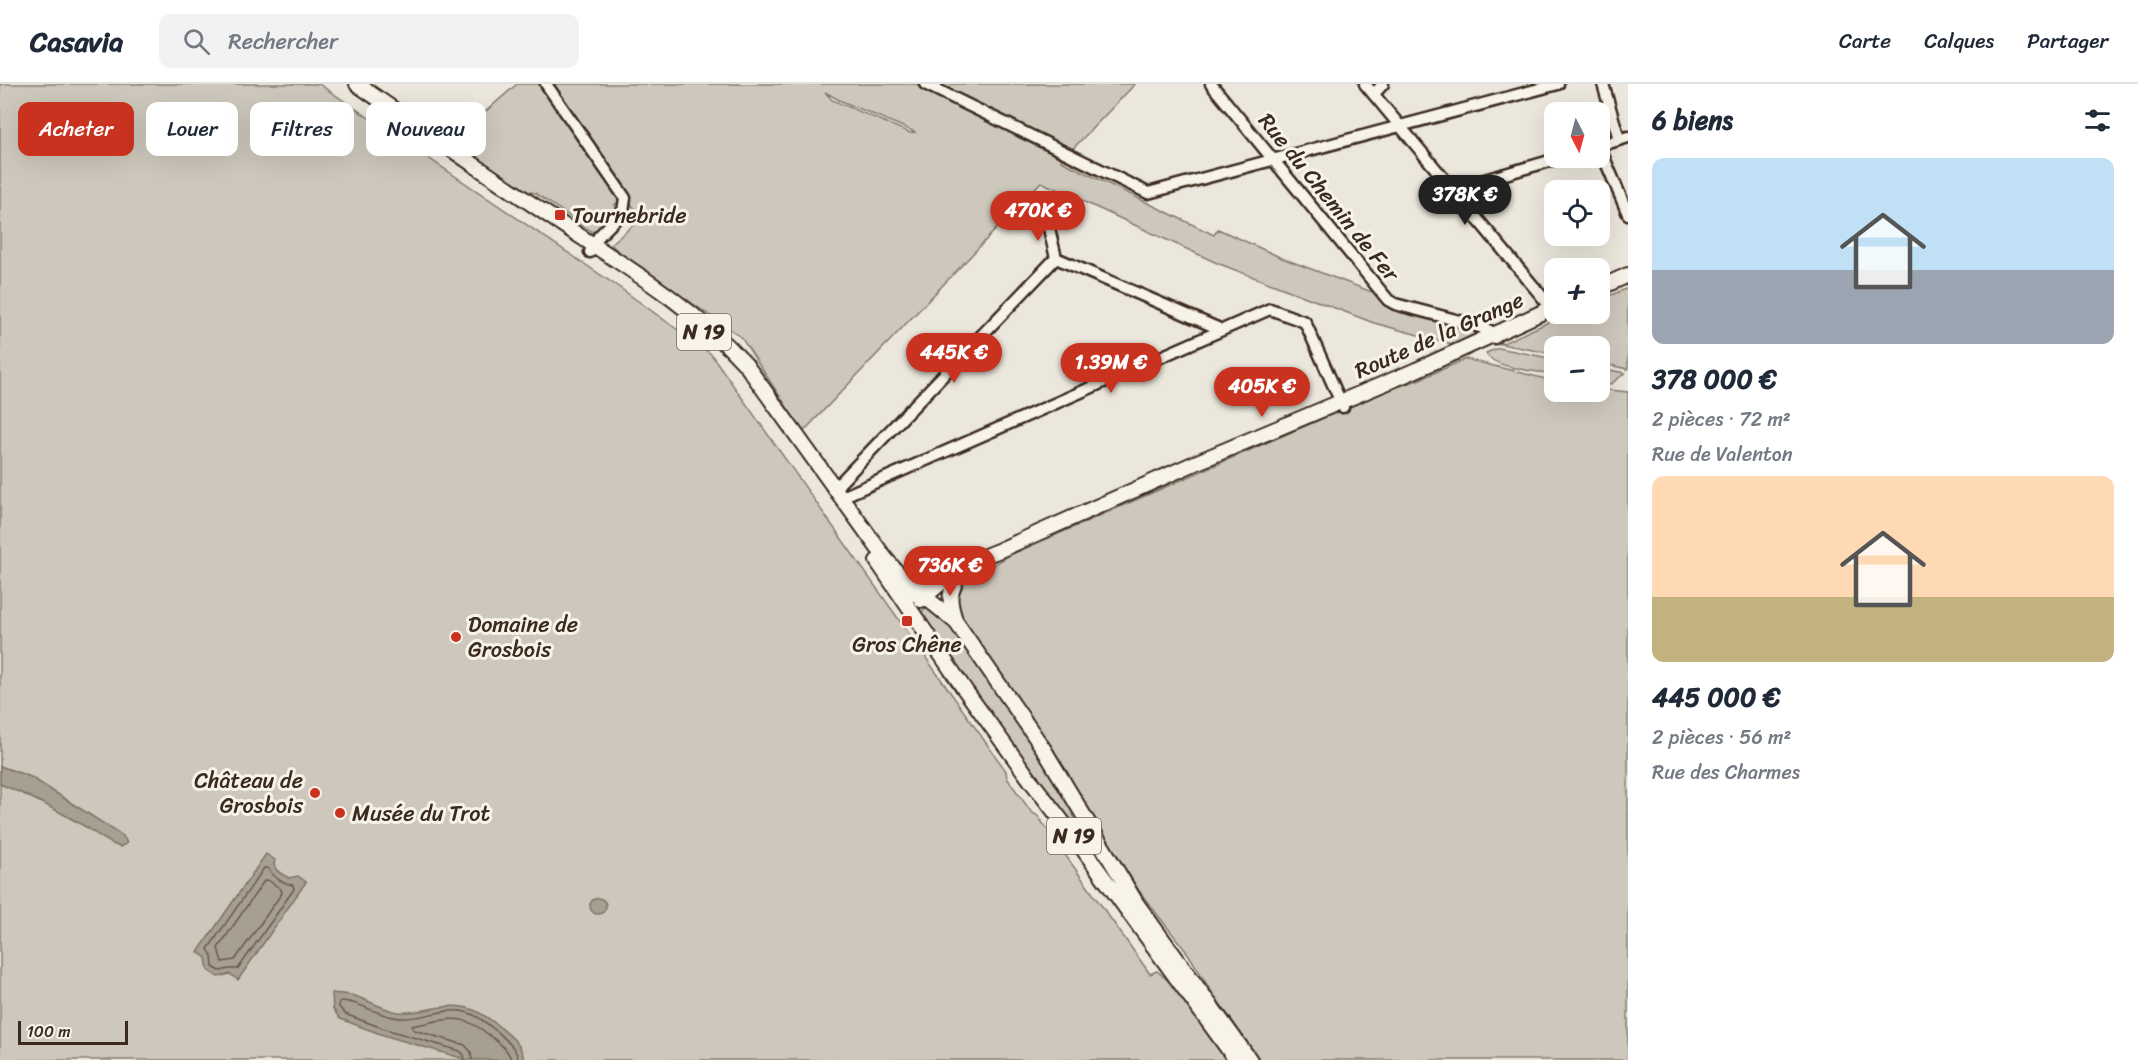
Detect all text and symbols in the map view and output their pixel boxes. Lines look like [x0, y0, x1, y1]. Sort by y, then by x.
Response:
search box [159, 14, 579, 68]
text: Casavia [30, 17, 123, 66]
text: Rechercher [228, 22, 338, 61]
text: Carte [1839, 22, 1891, 60]
text: Calques [1924, 22, 1994, 60]
text: Partager [2027, 22, 2108, 60]
icon: search [180, 25, 213, 58]
text: 6 biens [1652, 97, 1733, 143]
chip: Acheter [18, 102, 134, 156]
chip: Louer [146, 102, 238, 156]
chip: Filtres [250, 102, 354, 156]
chip: Nouveau [366, 102, 486, 156]
north arrow [1544, 102, 1610, 168]
map controls [1544, 102, 1610, 402]
street label: Rue du Chemin de Fer [1248, 104, 1410, 291]
icon: filters [2081, 104, 2114, 137]
pin: 378K € [1416, 175, 1514, 226]
text: 378K € [1432, 177, 1498, 212]
button: locate [1544, 180, 1610, 246]
pin: 470K € [989, 191, 1087, 242]
text: 470K € [1004, 193, 1072, 228]
place label: Tournebride [572, 196, 686, 235]
icon: home [1829, 197, 1937, 305]
marker: Tournebride [553, 208, 567, 222]
button: + [1544, 258, 1610, 324]
street label: Route de la Grange [1348, 280, 1530, 390]
road number: N 19 [677, 314, 731, 350]
pin: 445K € [905, 333, 1003, 384]
text: 445K € [920, 335, 988, 370]
button: − [1544, 336, 1610, 402]
pin: 1.39M € [1056, 343, 1166, 394]
text: 1.39M € [1075, 345, 1147, 380]
text: 378 000 € [1652, 356, 1777, 402]
pin: 405K € [1213, 367, 1311, 418]
text: 405K € [1228, 369, 1296, 404]
text: 2 pièces · 72 m² [1652, 402, 1791, 437]
text: Rue de Valenton [1652, 437, 1793, 472]
icon: home [1829, 515, 1937, 623]
pin: 736K € [901, 546, 999, 597]
text: 736K € [918, 548, 982, 583]
place label: Domaine de Grosbois [468, 605, 578, 669]
marker: Gros Chêne [900, 614, 914, 628]
place label: Gros Chêne [852, 625, 962, 664]
marker: Domaine de Grosbois [449, 630, 463, 644]
text: 445 000 € [1652, 674, 1780, 720]
text: 2 pièces · 56 m² [1652, 720, 1791, 755]
text: Rue des Charmes [1652, 755, 1800, 790]
place label: Château de Grosbois [194, 761, 304, 825]
marker: Château de Grosbois [308, 786, 322, 800]
place label: Musée du Trot [352, 794, 490, 833]
marker: Musée du Trot [333, 806, 347, 820]
road number: N 19 [1047, 818, 1101, 854]
text: 100 m [27, 1017, 71, 1046]
scale bar [18, 1018, 128, 1046]

